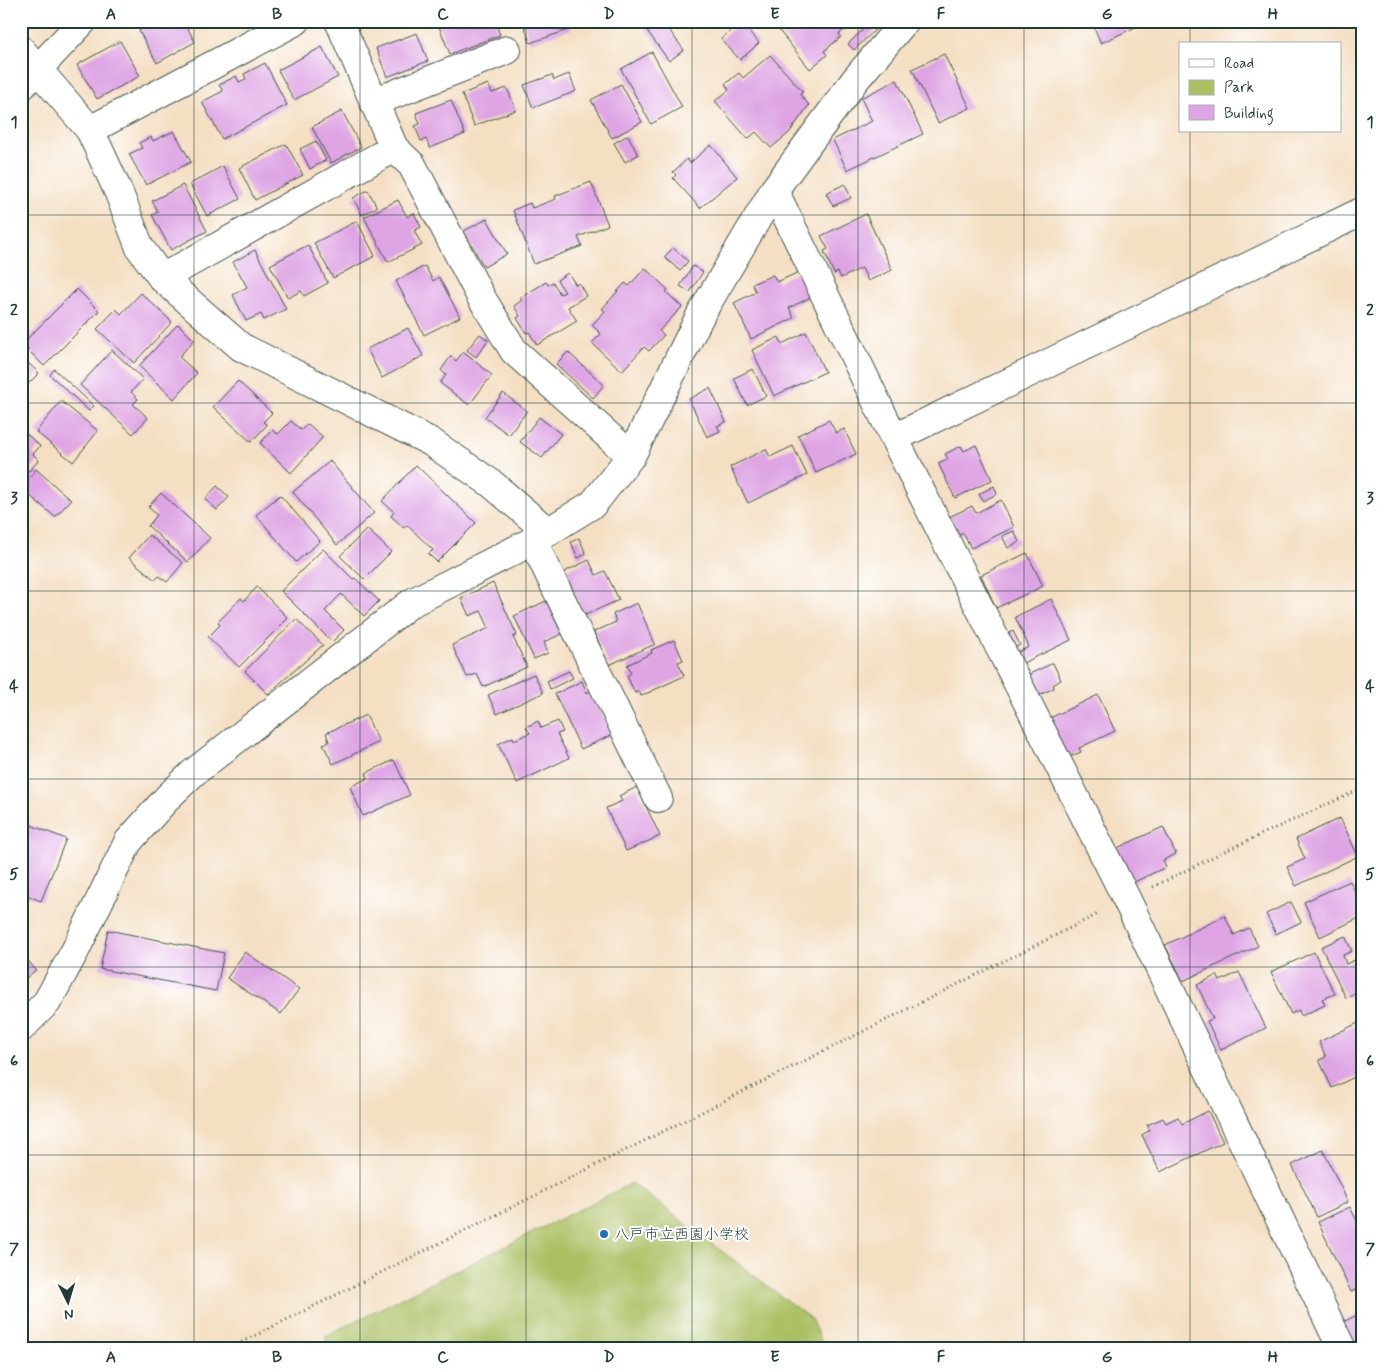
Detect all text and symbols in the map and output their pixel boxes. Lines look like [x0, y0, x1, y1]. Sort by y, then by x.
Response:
text: A [106, 4, 116, 25]
text: B [272, 4, 282, 25]
text: C [437, 4, 449, 25]
text: D [603, 4, 615, 25]
text: E [770, 4, 780, 25]
text: F [937, 4, 946, 25]
text: G [1102, 4, 1113, 25]
text: H [1268, 4, 1279, 25]
legend [1179, 42, 1342, 132]
text: Road [1224, 54, 1254, 74]
text: Park [1224, 78, 1254, 98]
text: Building [1224, 104, 1274, 125]
text: 1 [10, 112, 18, 133]
text: 1 [1366, 112, 1374, 133]
text: 2 [10, 300, 18, 321]
text: 2 [1366, 300, 1374, 321]
text: 3 [10, 488, 18, 509]
text: 3 [1366, 488, 1374, 509]
text: 4 [9, 676, 19, 697]
text: 4 [1365, 676, 1375, 697]
text: 5 [9, 864, 19, 885]
text: 5 [1365, 864, 1375, 885]
text: 6 [10, 1051, 18, 1072]
text: 6 [1366, 1051, 1374, 1072]
place label: 八戸市立西園小学校 [614, 1225, 749, 1245]
marker: 八戸市立西園小学校 [598, 1228, 610, 1240]
text: 7 [9, 1239, 19, 1260]
text: 7 [1365, 1239, 1375, 1260]
north arrow [42, 1278, 92, 1328]
text: N [64, 1305, 74, 1323]
text: A [106, 1347, 116, 1368]
text: B [272, 1347, 282, 1368]
text: C [437, 1347, 449, 1368]
text: D [603, 1347, 615, 1368]
text: E [770, 1347, 780, 1368]
text: F [937, 1347, 946, 1368]
text: G [1102, 1347, 1113, 1368]
text: H [1268, 1347, 1279, 1368]

